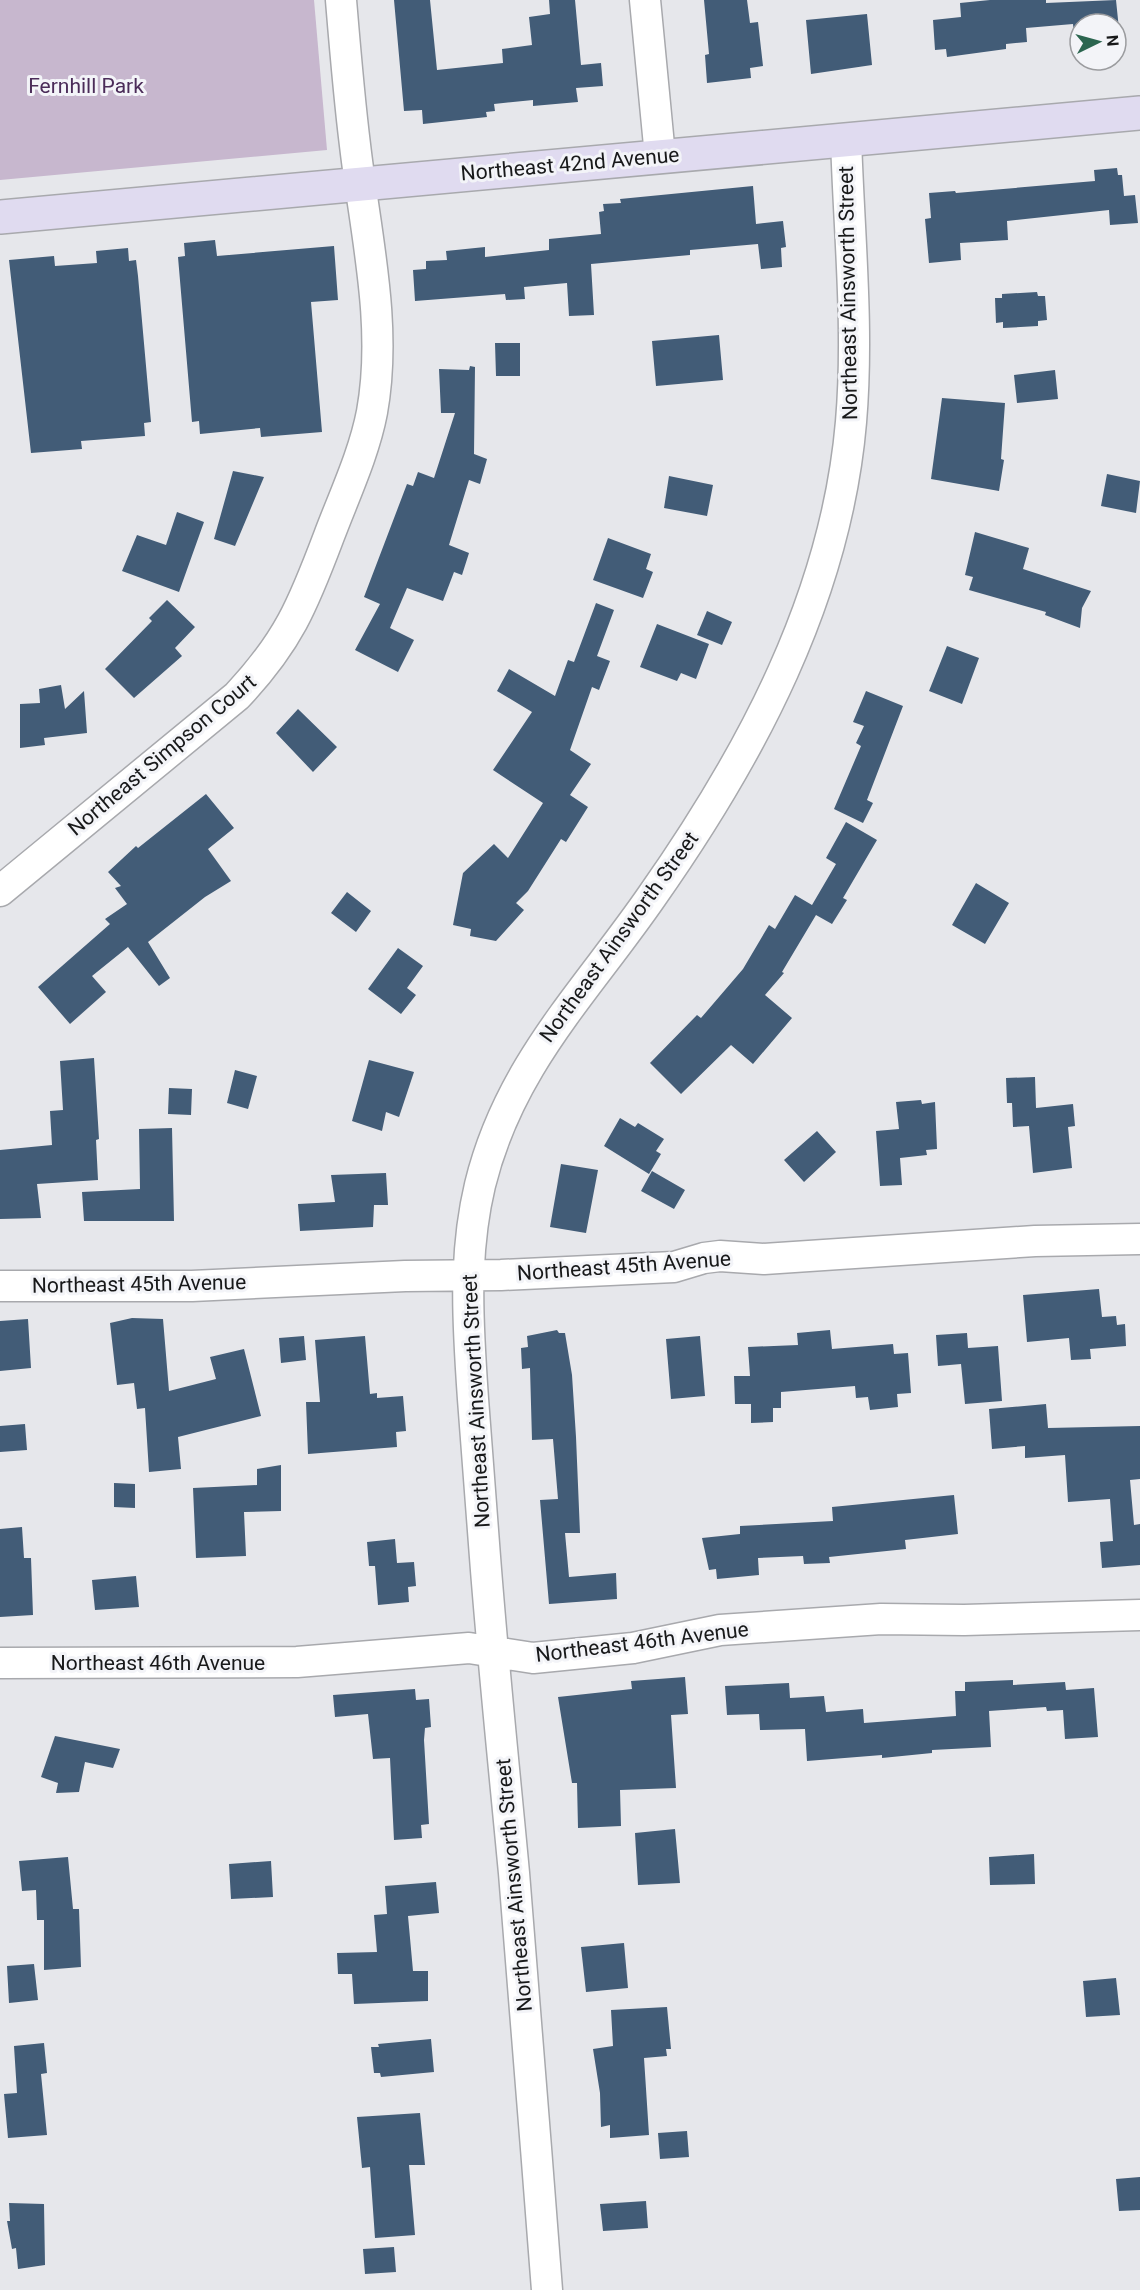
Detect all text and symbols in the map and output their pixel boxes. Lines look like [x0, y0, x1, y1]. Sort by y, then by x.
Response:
north arrow [1068, 12, 1128, 72]
text: N [1102, 34, 1122, 47]
park label: Fernhill Park [28, 74, 144, 98]
street label: Northeast 42nd Avenue [460, 142, 680, 186]
street label: Northeast Ainsworth Street [834, 166, 862, 420]
street label: Northeast Simpson Court [63, 669, 261, 841]
street label: Northeast Ainsworth Street [535, 827, 703, 1047]
street label: Northeast 45th Avenue [516, 1247, 732, 1285]
street label: Northeast 45th Avenue [32, 1270, 246, 1298]
street label: Northeast Ainsworth Street [457, 1273, 495, 1529]
street label: Northeast 46th Avenue [534, 1617, 750, 1667]
street label: Northeast 46th Avenue [51, 1651, 265, 1675]
street label: Northeast Ainsworth Street [491, 1757, 537, 2013]

